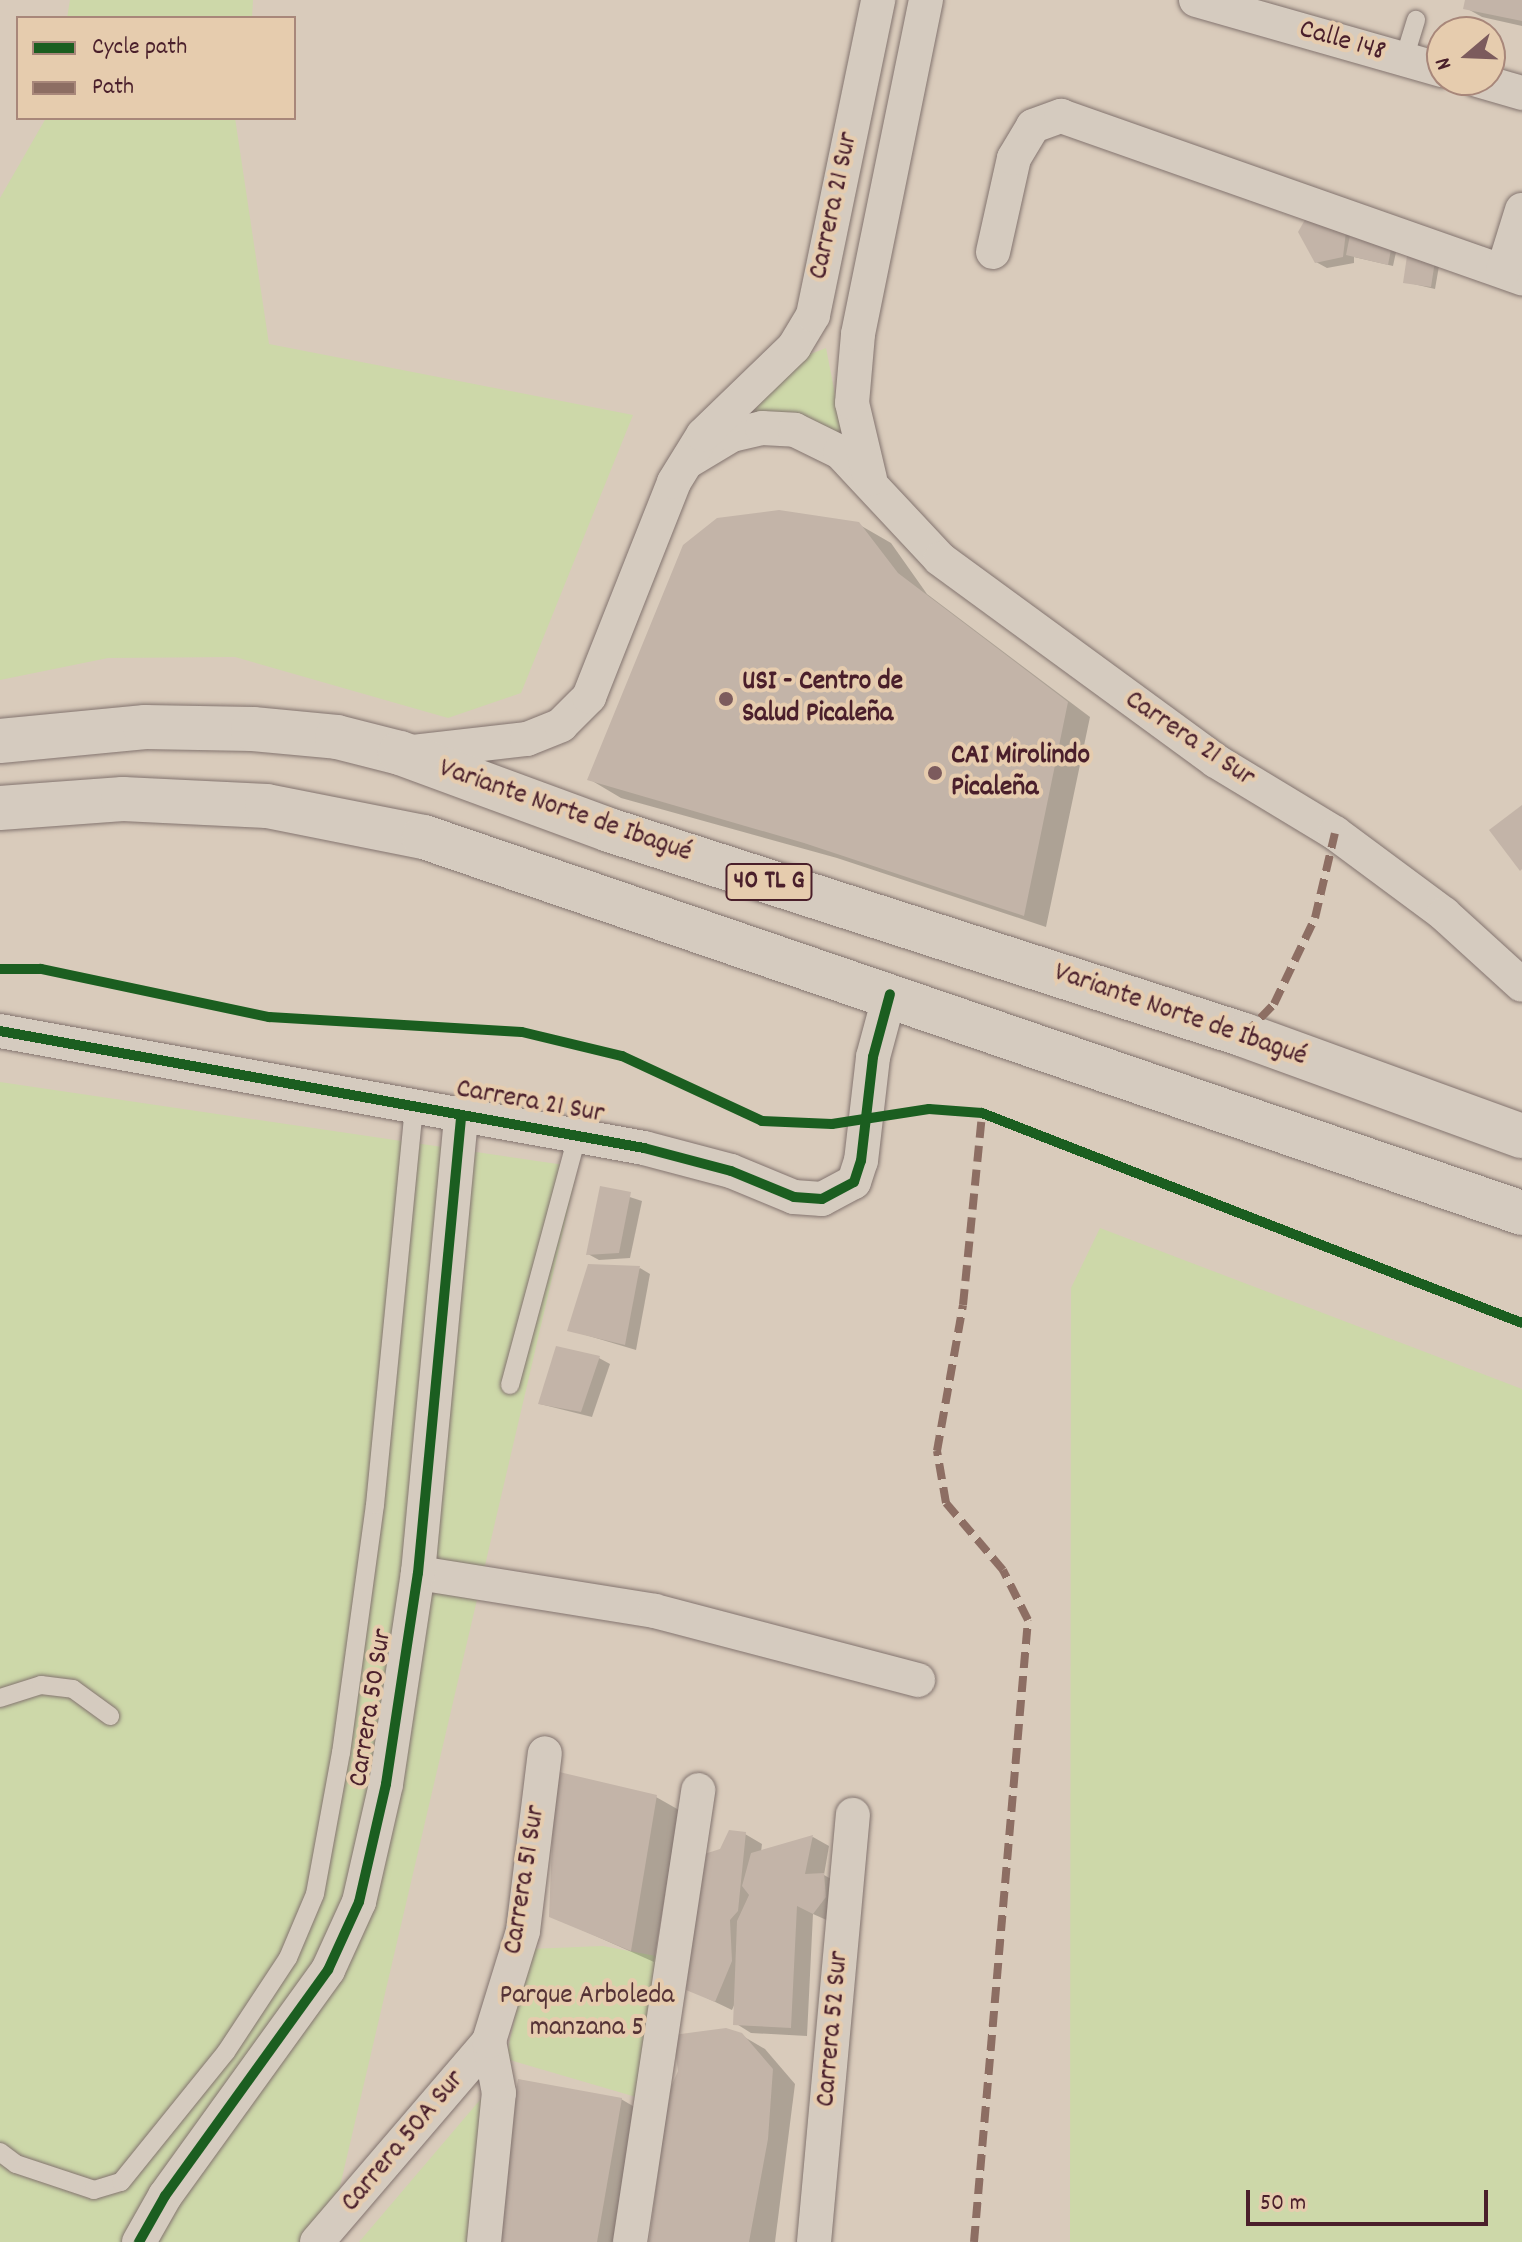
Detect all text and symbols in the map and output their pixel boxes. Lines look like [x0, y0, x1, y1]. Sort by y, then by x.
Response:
street label: Calle 148 [1295, 14, 1389, 70]
legend [16, 16, 296, 120]
north arrow [1426, 16, 1506, 96]
text: Cycle path [92, 31, 187, 65]
text: N [1428, 53, 1461, 74]
text: Path [92, 71, 134, 105]
street label: Carrera 21 Sur [803, 129, 867, 283]
place label: USI - Centro de Salud Picaleña [742, 666, 903, 732]
street label: Carrera 21 Sur [1118, 684, 1260, 796]
marker: USI - Centro de Salud Picaleña [717, 690, 735, 708]
place label: CAI Mirolindo Picaleña [951, 740, 1090, 806]
street label: Variante Norte de Ibagué [434, 753, 696, 871]
marker: CAI Mirolindo Picaleña [926, 764, 944, 782]
road number: 40 TL G [725, 860, 813, 904]
street label: Variante Norte de Ibagué [1049, 957, 1311, 1075]
street label: Carrera 21 Sur [453, 1073, 607, 1133]
street label: Carrera 50 Sur [343, 1627, 401, 1789]
street label: Carrera 51 Sur [498, 1803, 554, 1957]
street label: Carrera 52 Sur [810, 1950, 858, 2108]
park label: Parque Arboleda manzana 5 [500, 1980, 674, 2046]
street label: Carrera 50A Sur [335, 2064, 473, 2220]
scale bar [1250, 2174, 1492, 2224]
text: 50 m [1260, 2187, 1306, 2221]

